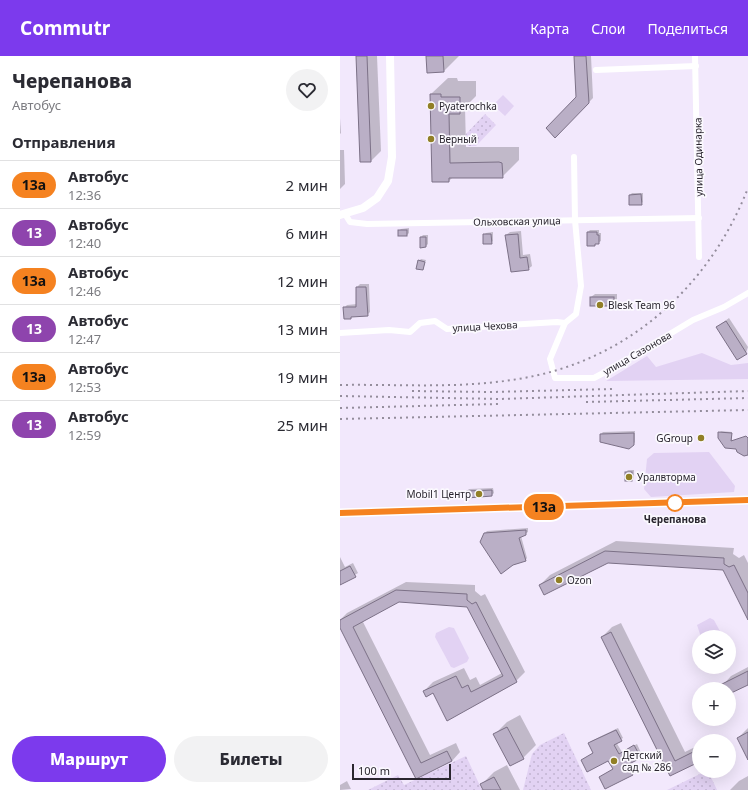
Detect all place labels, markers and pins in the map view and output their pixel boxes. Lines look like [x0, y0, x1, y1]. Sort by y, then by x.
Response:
place label: Pyaterochka [439, 99, 497, 113]
marker: Pyaterochka [426, 101, 436, 111]
place label: Верный [439, 132, 477, 146]
marker: Верный [426, 134, 436, 144]
place label: Blesk Team 96 [608, 298, 675, 312]
marker: Blesk Team 96 [595, 300, 605, 310]
place label: GGroup [656, 431, 693, 445]
marker: GGroup [696, 433, 706, 443]
place label: Уралвторма [637, 470, 696, 484]
marker: Уралвторма [624, 472, 634, 482]
place label: Mobil1 Центр [406, 487, 471, 501]
marker: Mobil1 Центр [474, 489, 484, 499]
marker: Черепанова [666, 494, 684, 512]
place label: Черепанова [644, 512, 706, 526]
place label: Ozon [567, 573, 592, 587]
marker: Ozon [554, 575, 564, 585]
place label: Детский сад № 286 [622, 748, 671, 774]
marker: Детский сад № 286 [609, 756, 619, 766]

